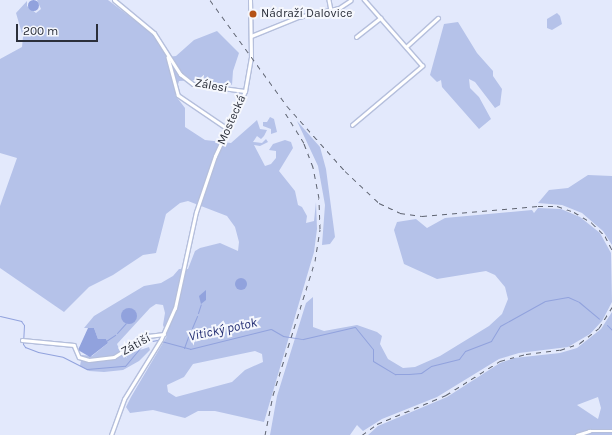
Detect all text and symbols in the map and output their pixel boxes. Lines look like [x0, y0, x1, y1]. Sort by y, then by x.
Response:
place label: Nádraží Dalovice [261, 7, 352, 21]
marker: Nádraží Dalovice [248, 9, 258, 19]
scale bar [18, 16, 100, 42]
text: 200 m [23, 24, 58, 38]
street label: Zálesí [193, 76, 229, 96]
street label: Mostecká [215, 93, 249, 147]
water label: Vitický potok [187, 315, 259, 345]
street label: Zátiší [119, 331, 153, 359]

